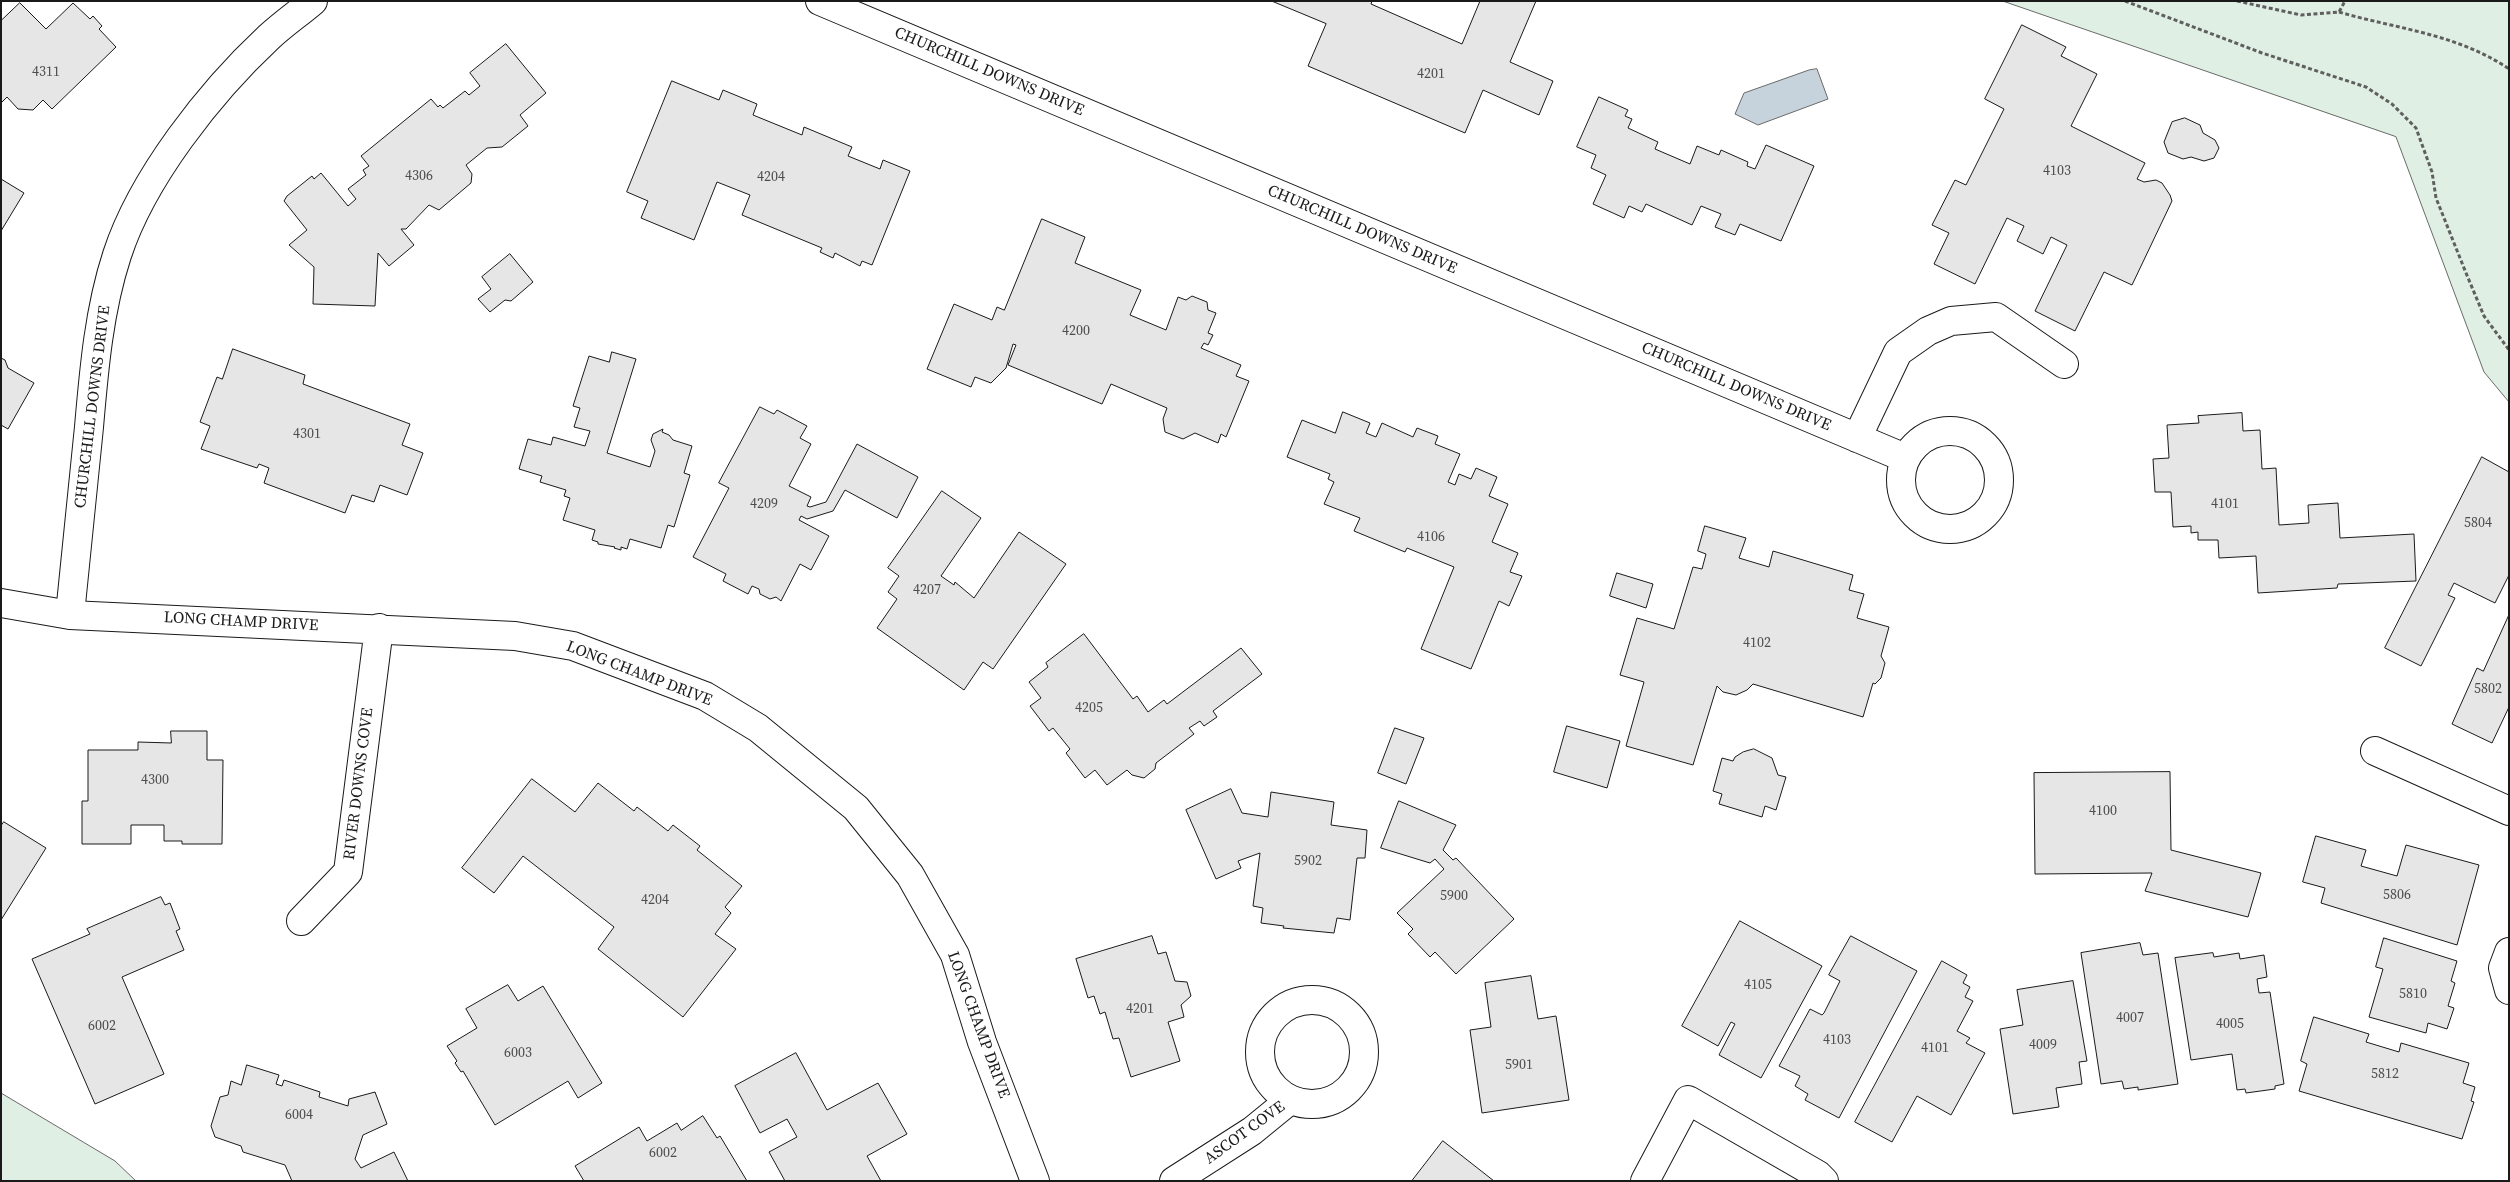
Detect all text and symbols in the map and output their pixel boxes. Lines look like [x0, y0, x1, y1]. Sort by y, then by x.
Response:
street label: CHURCHILL DOWNS DRIVE [891, 23, 1087, 121]
house number: 4311 [32, 64, 60, 80]
house number: 4201 [1417, 66, 1445, 82]
house number: 4103 [2043, 163, 2071, 179]
house number: 4306 [405, 168, 433, 184]
house number: 4204 [757, 169, 785, 185]
street label: CHURCHILL DOWNS DRIVE [1264, 181, 1460, 279]
street label: CHURCHILL DOWNS DRIVE [71, 305, 115, 509]
house number: 4200 [1062, 323, 1090, 339]
street label: CHURCHILL DOWNS DRIVE [1638, 338, 1834, 436]
house number: 4301 [293, 426, 321, 442]
house number: 4209 [750, 496, 778, 512]
house number: 4101 [2211, 496, 2239, 512]
house number: 5804 [2464, 515, 2492, 531]
house number: 4106 [1417, 529, 1445, 545]
house number: 4207 [913, 582, 941, 598]
street label: LONG CHAMP DRIVE [163, 608, 319, 636]
house number: 4102 [1743, 635, 1771, 651]
street label: LONG CHAMP DRIVE [563, 637, 715, 711]
house number: 5802 [2474, 681, 2502, 697]
house number: 4205 [1075, 700, 1103, 716]
street label: RIVER DOWNS COVE [340, 707, 378, 861]
house number: 4300 [141, 772, 169, 788]
house number: 4100 [2089, 803, 2117, 819]
house number: 5902 [1294, 853, 1322, 869]
house number: 5806 [2383, 887, 2411, 903]
house number: 5900 [1440, 888, 1468, 904]
house number: 4204 [641, 892, 669, 908]
street label: LONG CHAMP DRIVE [943, 949, 1013, 1101]
house number: 4105 [1744, 977, 1772, 993]
house number: 5810 [2399, 986, 2427, 1002]
house number: 4201 [1126, 1001, 1154, 1017]
house number: 4007 [2116, 1010, 2144, 1026]
house number: 4005 [2216, 1016, 2244, 1032]
house number: 6002 [88, 1018, 116, 1034]
house number: 4103 [1823, 1032, 1851, 1048]
house number: 4009 [2029, 1037, 2057, 1053]
house number: 4101 [1921, 1040, 1949, 1056]
house number: 6003 [504, 1045, 532, 1061]
house number: 5901 [1505, 1057, 1533, 1073]
house number: 5812 [2371, 1066, 2399, 1082]
street label: ASCOT COVE [1201, 1097, 1289, 1169]
house number: 6004 [285, 1107, 313, 1123]
house number: 6002 [649, 1145, 677, 1161]

